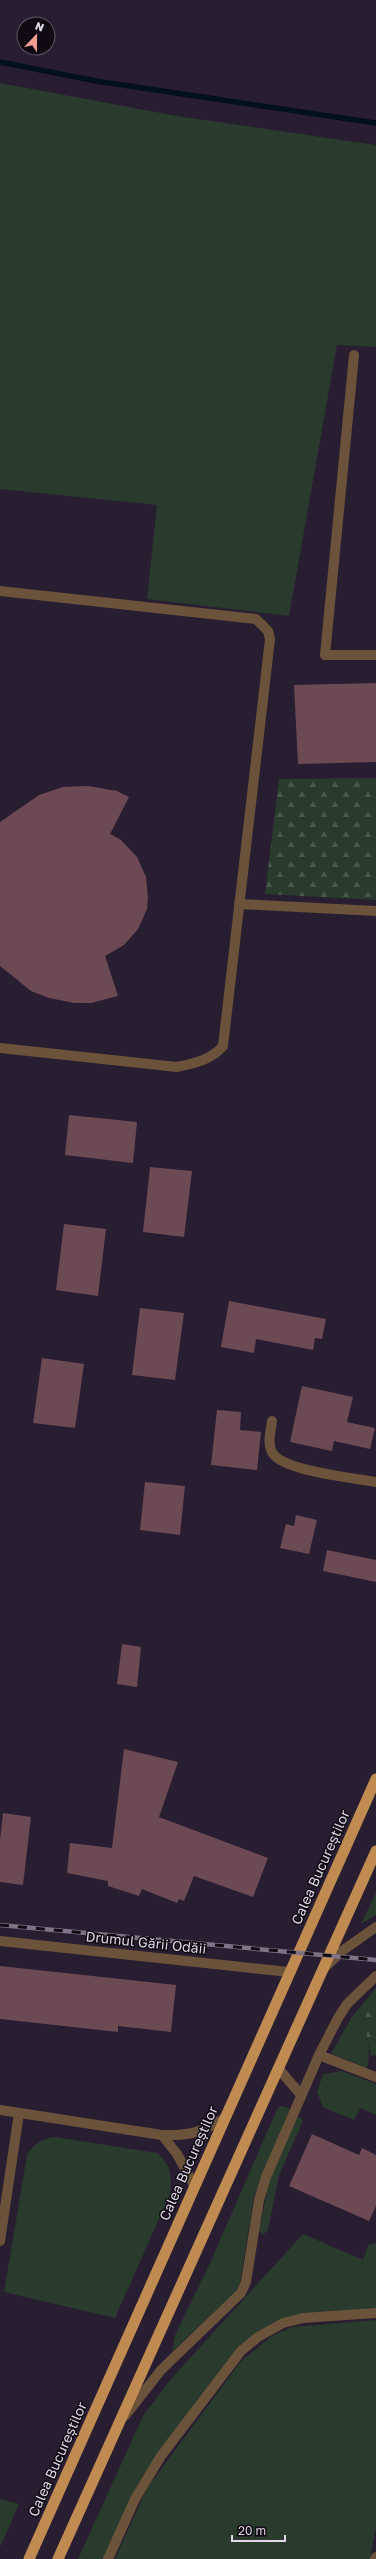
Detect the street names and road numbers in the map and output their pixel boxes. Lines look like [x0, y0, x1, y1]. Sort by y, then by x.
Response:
street label: Calea Bucureștilor [287, 1807, 353, 1927]
street label: Drumul Gării Odăii [85, 1927, 207, 1957]
street label: Calea Bucureștilor [155, 2103, 221, 2223]
street label: Calea Bucureștilor [24, 2399, 90, 2519]

